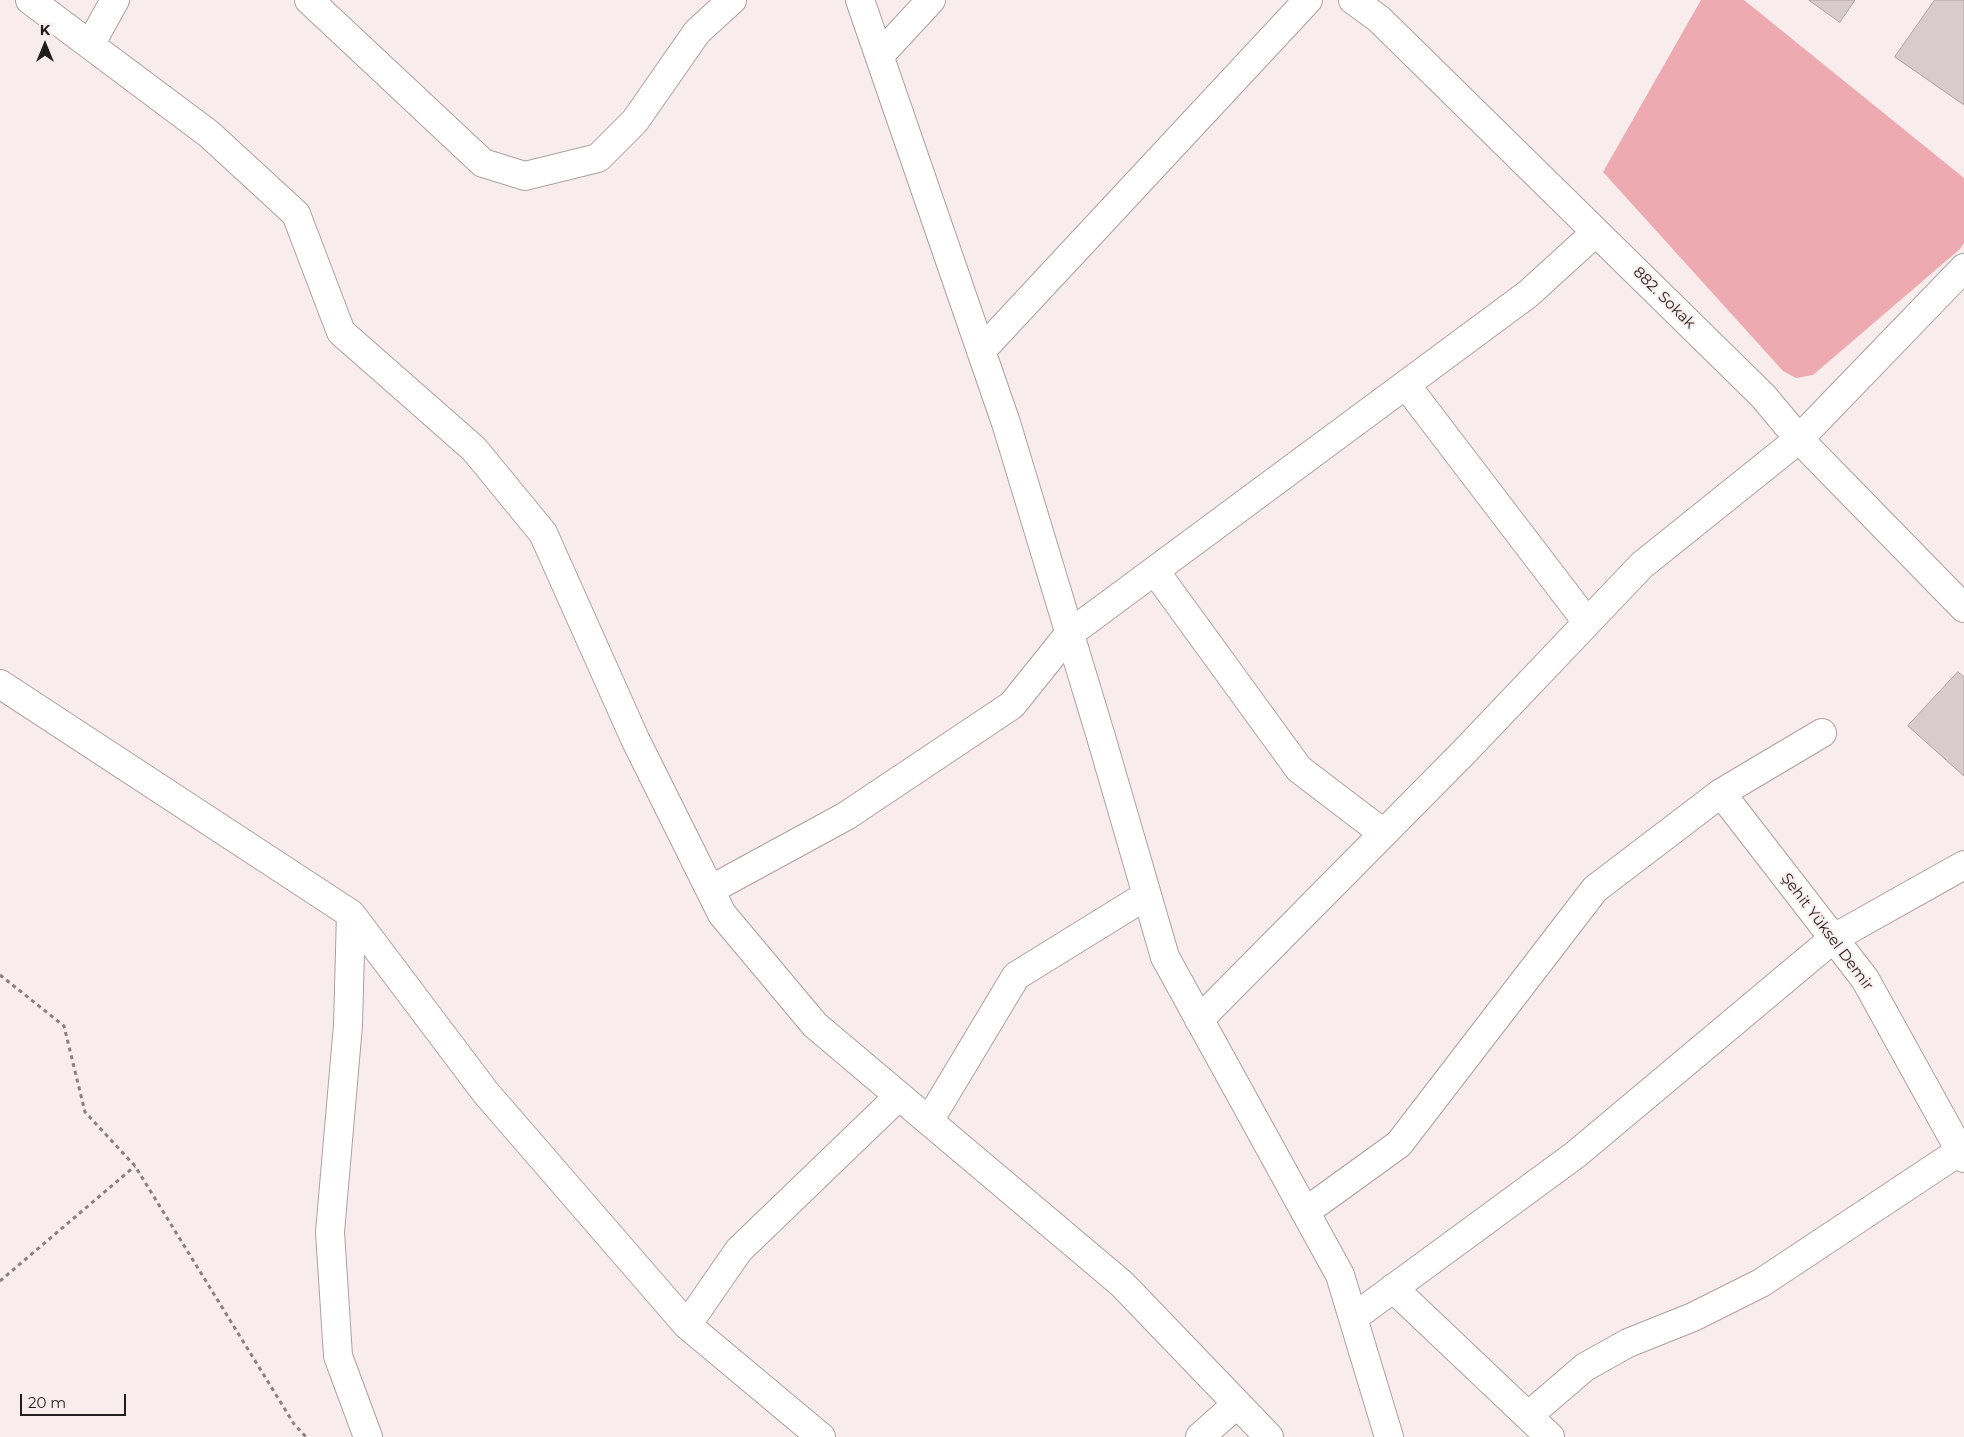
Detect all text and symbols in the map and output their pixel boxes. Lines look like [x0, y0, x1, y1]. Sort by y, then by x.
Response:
north arrow [20, 20, 70, 70]
text: K [40, 21, 50, 39]
street label: 882. Sokak [1629, 263, 1699, 333]
street label: Şehit Yüksel Demir [1777, 870, 1877, 994]
scale bar [22, 1384, 129, 1416]
text: 20 m [28, 1393, 66, 1412]

